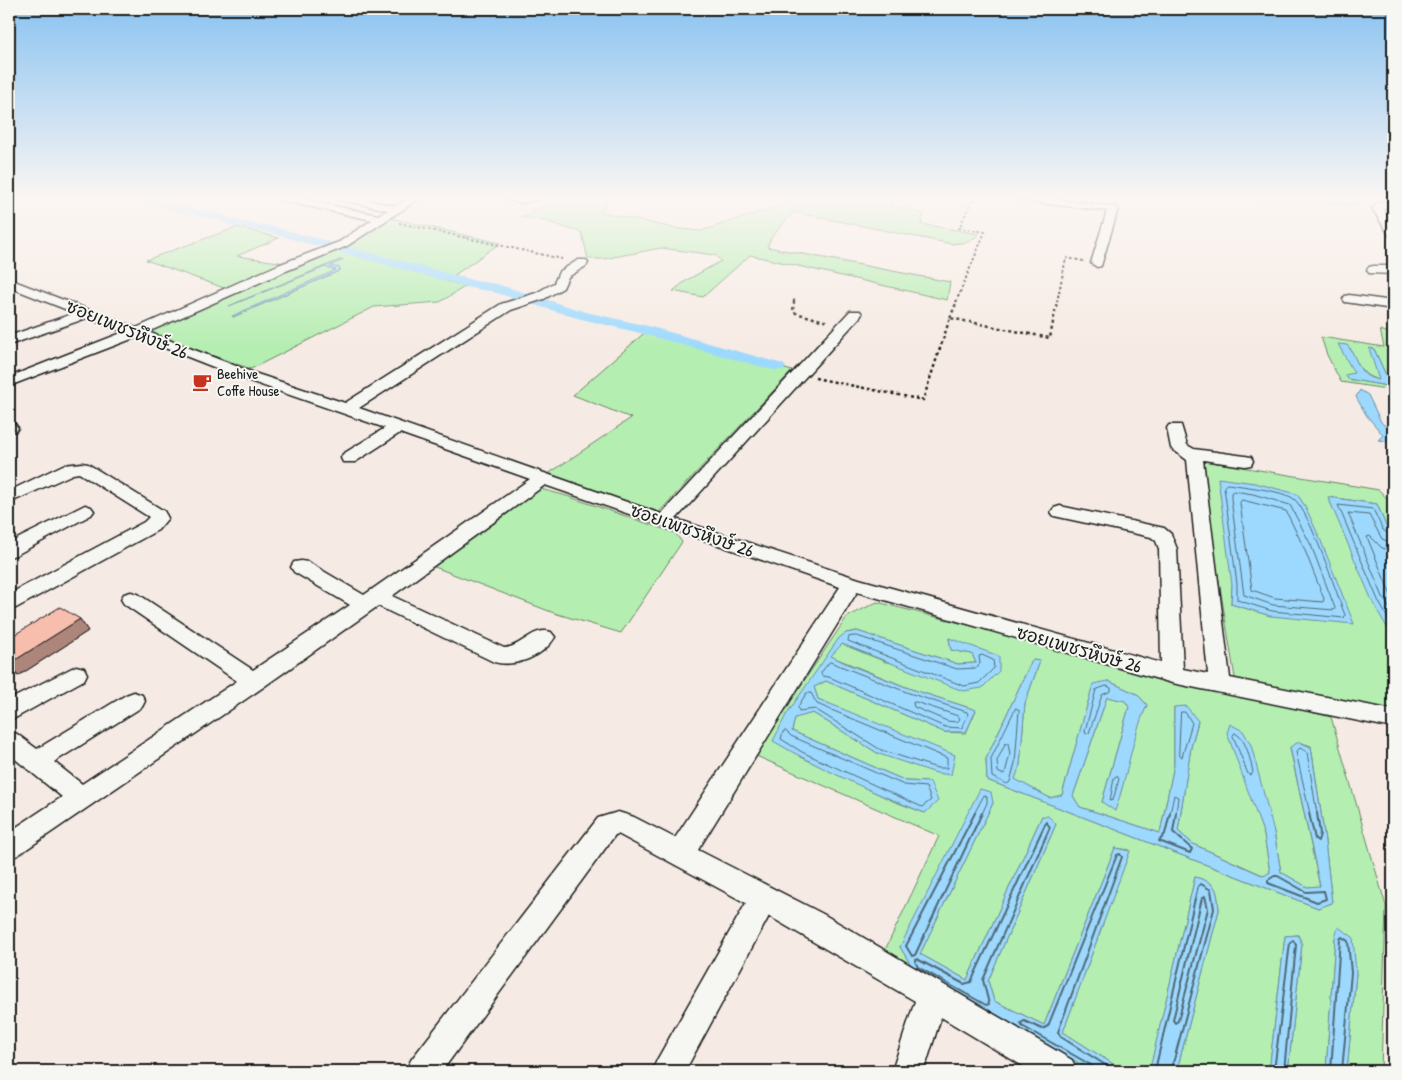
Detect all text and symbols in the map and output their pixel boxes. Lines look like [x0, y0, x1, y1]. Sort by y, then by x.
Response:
street label: ซอยเพชรหึงษ์ 26 [62, 293, 192, 365]
place label: Beehive Coffe House [217, 363, 279, 401]
cafe icon: Beehive Coffe House [191, 371, 213, 393]
street label: ซอยเพชรหึงษ์ 26 [627, 497, 757, 563]
street label: ซอยเพชรหึงษ์ 26 [1013, 619, 1145, 679]

